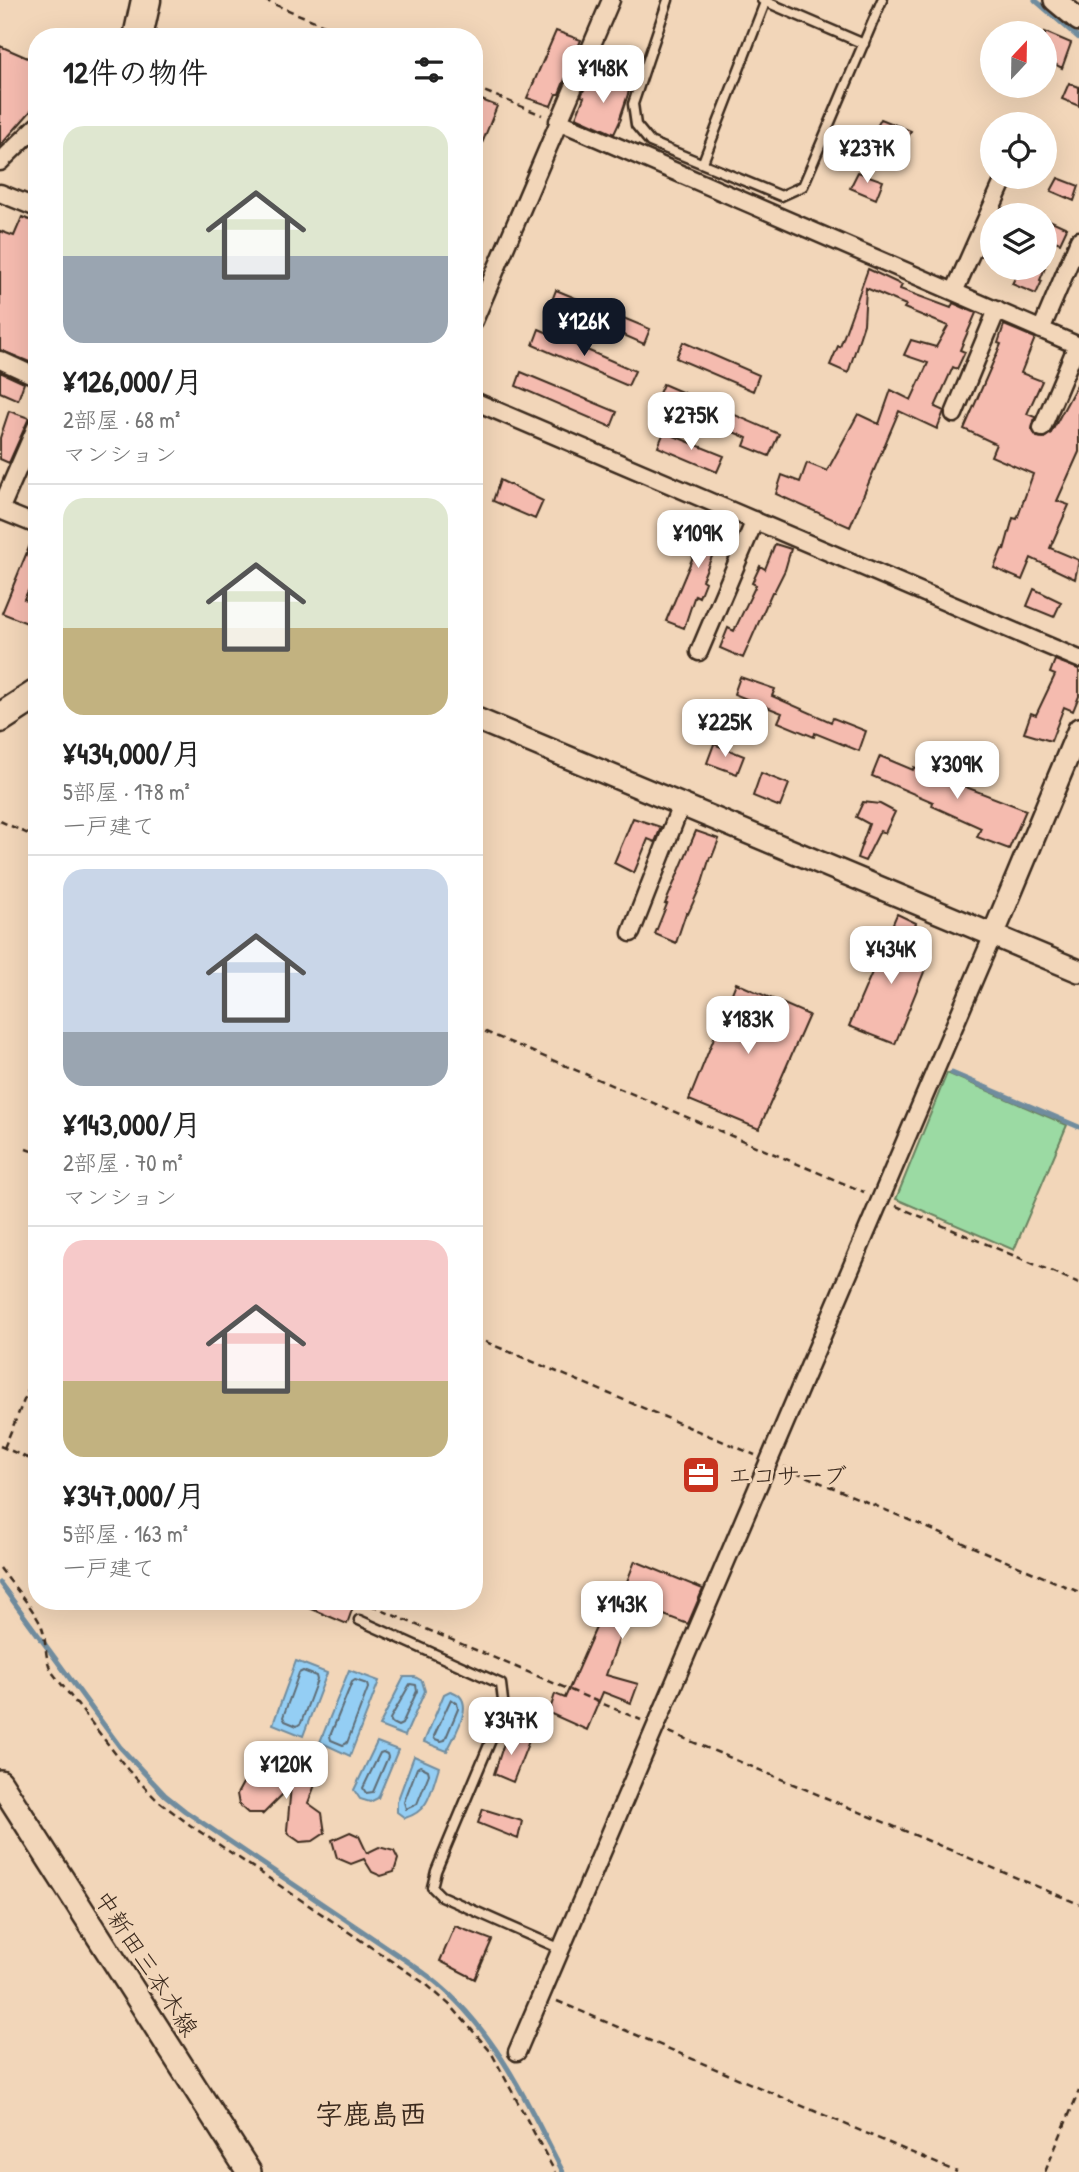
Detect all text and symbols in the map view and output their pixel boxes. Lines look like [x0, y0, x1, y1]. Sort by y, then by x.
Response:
north arrow [980, 21, 1057, 98]
map controls [980, 21, 1057, 280]
pin: ¥148K [554, 46, 652, 105]
icon: filters [410, 51, 448, 89]
text: 12件の物件 [63, 52, 208, 92]
text: ¥148K [578, 52, 628, 83]
button: locate [980, 112, 1057, 189]
pin: ¥237K [818, 125, 916, 185]
text: ¥237K [839, 132, 895, 163]
icon: home [193, 172, 319, 298]
button: layers [980, 203, 1057, 280]
pin: ¥126K [535, 298, 633, 358]
text: ¥126K [559, 305, 610, 336]
text: ¥126,000/月 [63, 361, 203, 401]
pin: ¥275K [642, 392, 740, 452]
text: ¥275K [664, 399, 718, 430]
text: 2部屋 · 68 m² [63, 404, 180, 435]
text: マンション [63, 438, 177, 469]
pin: ¥109K [649, 510, 747, 570]
text: ¥109K [673, 517, 723, 548]
icon: home [193, 544, 319, 670]
pin: ¥225K [676, 700, 774, 759]
text: ¥225K [698, 706, 752, 737]
text: ¥434,000/月 [63, 733, 202, 773]
pin: ¥309K [908, 742, 1006, 801]
text: ¥309K [931, 748, 983, 779]
text: 5部屋 · 178 m² [63, 776, 190, 807]
text: 一戸建て [63, 810, 155, 841]
icon: home [193, 915, 319, 1041]
pin: ¥434K [842, 926, 940, 986]
text: ¥434K [866, 933, 916, 964]
pin: ¥183K [699, 996, 797, 1056]
text: ¥183K [722, 1003, 774, 1034]
text: ¥143,000/月 [63, 1104, 202, 1144]
text: 2部屋 · 70 m² [63, 1147, 183, 1178]
text: マンション [63, 1181, 177, 1212]
icon: home [193, 1286, 319, 1412]
office icon: エコサーブ [680, 1454, 722, 1496]
place label: エコサーブ [728, 1459, 847, 1491]
text: ¥347,000/月 [63, 1475, 206, 1515]
text: 5部屋 · 163 m² [63, 1518, 188, 1549]
text: 一戸建て [63, 1552, 155, 1583]
pin: ¥143K [573, 1582, 671, 1641]
text: ¥143K [597, 1588, 647, 1619]
pin: ¥347K [462, 1698, 560, 1757]
text: ¥347K [484, 1704, 538, 1735]
pin: ¥120K [237, 1742, 335, 1801]
text: ¥120K [260, 1748, 312, 1779]
street label: 中新田三本木線 [88, 1884, 206, 2042]
district label: 字鹿島西 [315, 2095, 427, 2133]

